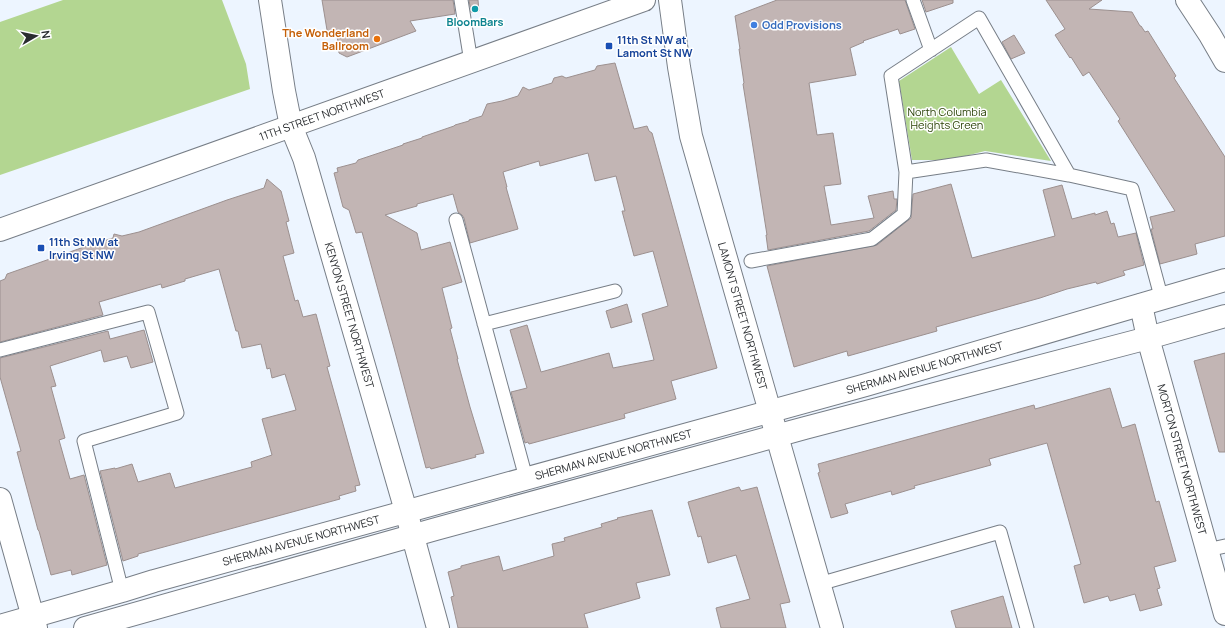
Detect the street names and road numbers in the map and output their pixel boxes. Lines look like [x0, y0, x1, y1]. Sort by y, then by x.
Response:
street label: 11TH STREET NORTHWEST [257, 85, 387, 144]
street label: KENYON STREET NORTHWEST [322, 240, 378, 390]
street label: LAMONT STREET NORTHWEST [715, 240, 772, 392]
street label: SHERMAN AVENUE NORTHWEST [844, 337, 1005, 397]
street label: MORTON STREET NORTHWEST [1154, 382, 1211, 537]
street label: SHERMAN AVENUE NORTHWEST [533, 425, 694, 483]
street label: SHERMAN AVENUE NORTHWEST [221, 511, 382, 569]

